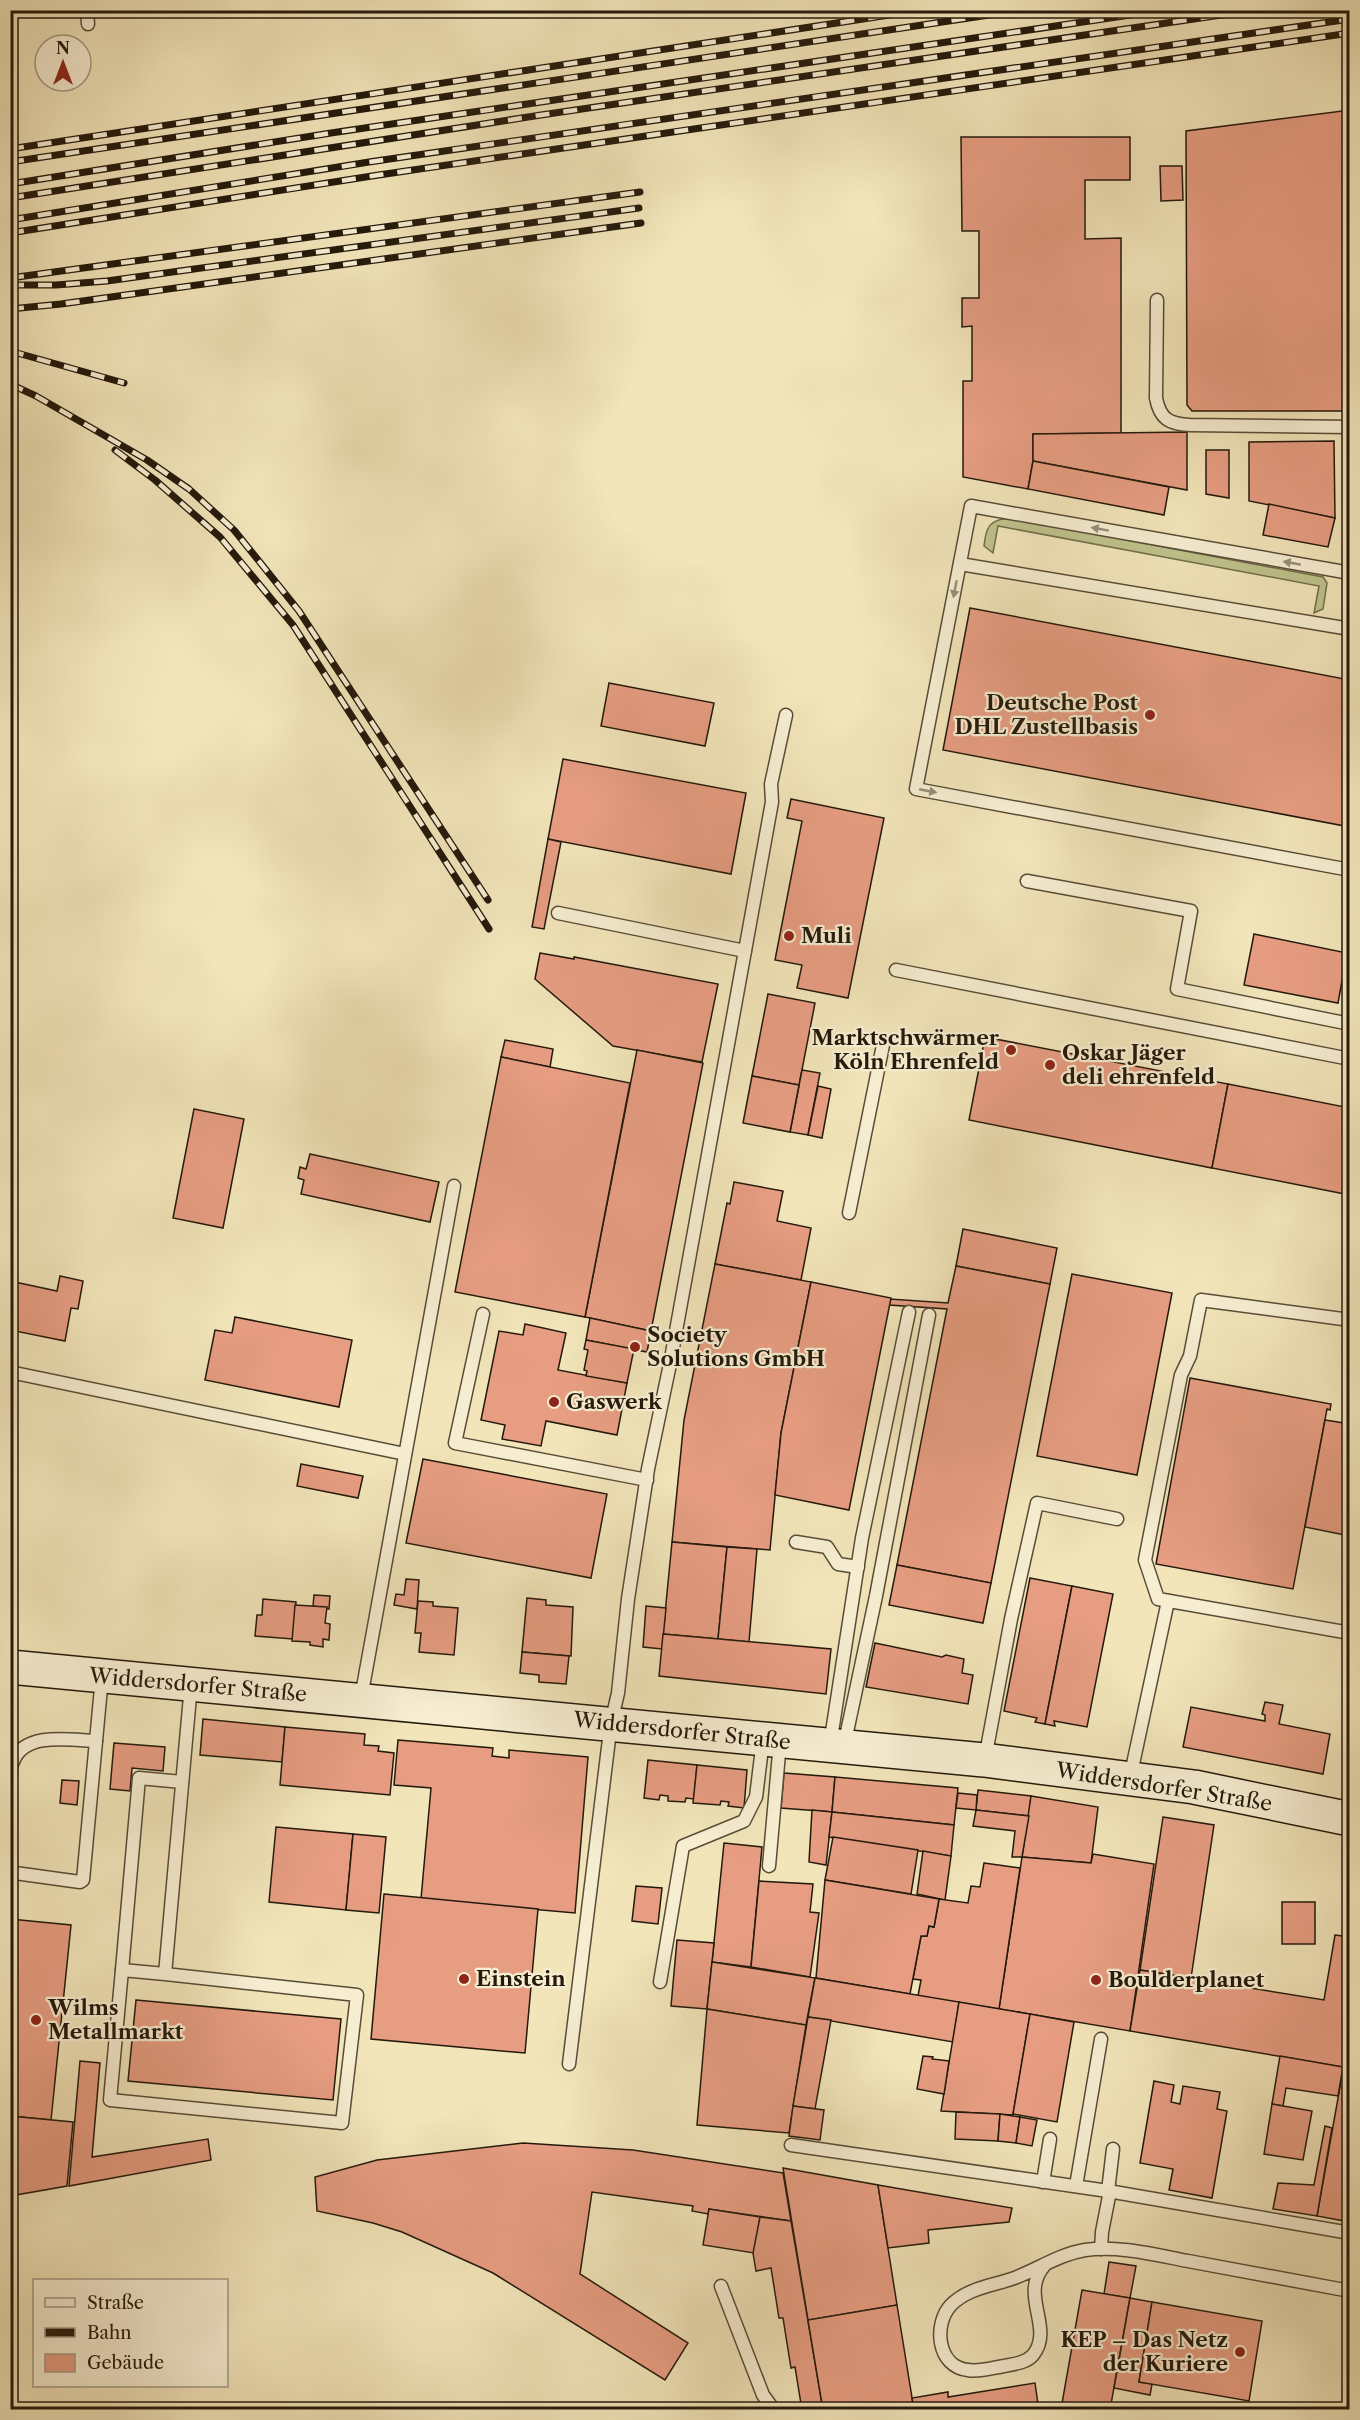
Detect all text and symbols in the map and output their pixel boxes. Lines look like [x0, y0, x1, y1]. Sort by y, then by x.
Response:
north arrow [33, 33, 93, 93]
text: N [56, 38, 70, 58]
one-way arrow [1090, 524, 1109, 533]
one-way arrow [1282, 558, 1301, 567]
one-way arrow [950, 580, 959, 599]
place label: Deutsche Post DHL Zustellbasis [955, 690, 1139, 739]
marker: Deutsche Post DHL Zustellbasis [1143, 708, 1157, 722]
one-way arrow [919, 787, 938, 796]
place label: Muli [801, 923, 852, 948]
marker: Muli [782, 929, 796, 943]
place label: Marktschwärmer Köln Ehrenfeld [812, 1025, 1000, 1074]
place label: Oskar Jäger deli ehrenfeld [1062, 1040, 1215, 1089]
marker: Marktschwärmer Köln Ehrenfeld [1004, 1043, 1018, 1057]
marker: Oskar Jäger deli ehrenfeld [1043, 1058, 1057, 1072]
place label: Society Solutions GmbH [647, 1322, 825, 1371]
marker: Society Solutions GmbH [628, 1340, 642, 1354]
place label: Gaswerk [566, 1389, 663, 1414]
marker: Gaswerk [547, 1395, 561, 1409]
street label: Widdersdorfer Straße [87, 1662, 308, 1706]
street label: Widdersdorfer Straße [571, 1707, 792, 1754]
street label: Widdersdorfer Straße [1053, 1757, 1274, 1816]
place label: Einstein [476, 1966, 566, 1991]
place label: Boulderplanet [1108, 1967, 1265, 1992]
marker: Einstein [457, 1972, 471, 1986]
marker: Boulderplanet [1089, 1973, 1103, 1987]
place label: Wilms Metallmarkt [47, 1995, 184, 2044]
marker: Wilms Metallmarkt [29, 2013, 43, 2027]
legend [33, 2279, 228, 2387]
text: Straße [87, 2292, 144, 2314]
text: Bahn [87, 2322, 132, 2344]
place label: KEP – Das Netz der Kuriere [1060, 2327, 1228, 2376]
marker: KEP – Das Netz der Kuriere [1233, 2345, 1247, 2359]
text: Gebäude [87, 2352, 164, 2374]

